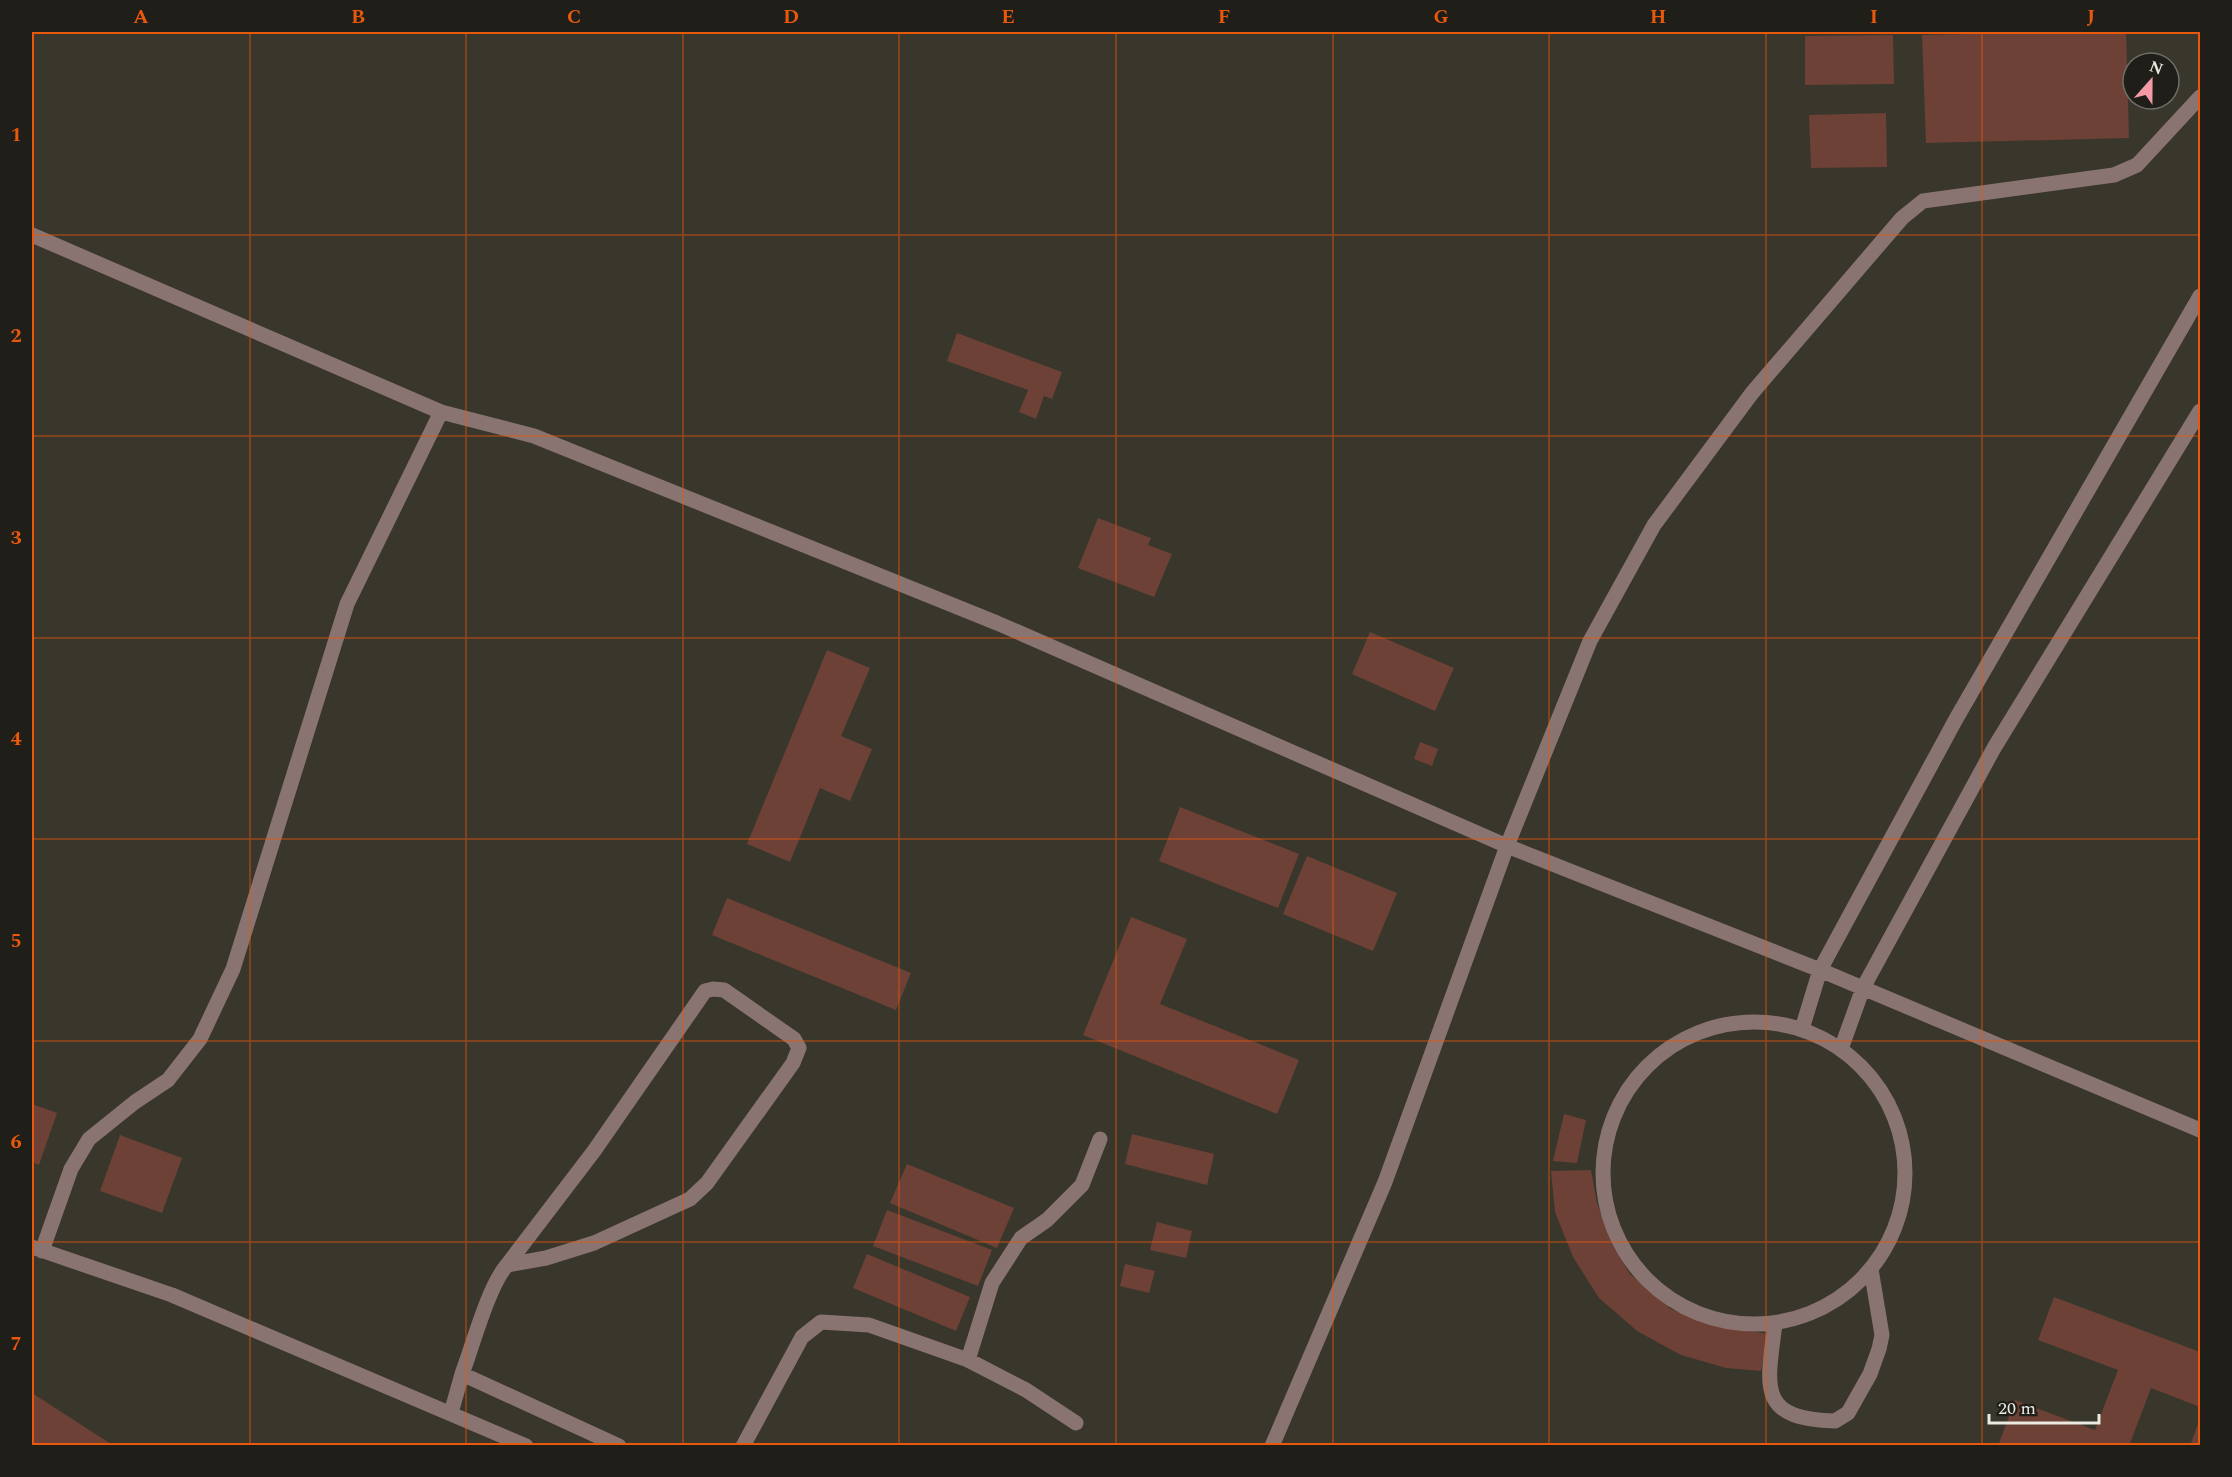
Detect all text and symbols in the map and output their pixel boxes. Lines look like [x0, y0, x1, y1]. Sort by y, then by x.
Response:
text: A [133, 2, 149, 32]
text: B [351, 2, 365, 32]
text: C [567, 2, 581, 32]
text: D [783, 2, 799, 32]
text: E [1001, 2, 1015, 32]
text: F [1218, 2, 1230, 32]
text: G [1433, 2, 1449, 32]
text: H [1650, 2, 1666, 32]
text: I [1870, 2, 1878, 32]
text: J [2087, 2, 2095, 32]
north arrow [2121, 51, 2181, 111]
text: N [2146, 54, 2166, 81]
text: 1 [10, 120, 22, 150]
text: 2 [10, 321, 22, 351]
text: 3 [10, 523, 22, 553]
text: 4 [10, 724, 22, 754]
text: 5 [10, 926, 22, 956]
text: 6 [10, 1127, 22, 1157]
text: 7 [10, 1329, 22, 1359]
scale bar [1989, 1387, 2098, 1425]
text: 20 m [1998, 1395, 2036, 1422]

